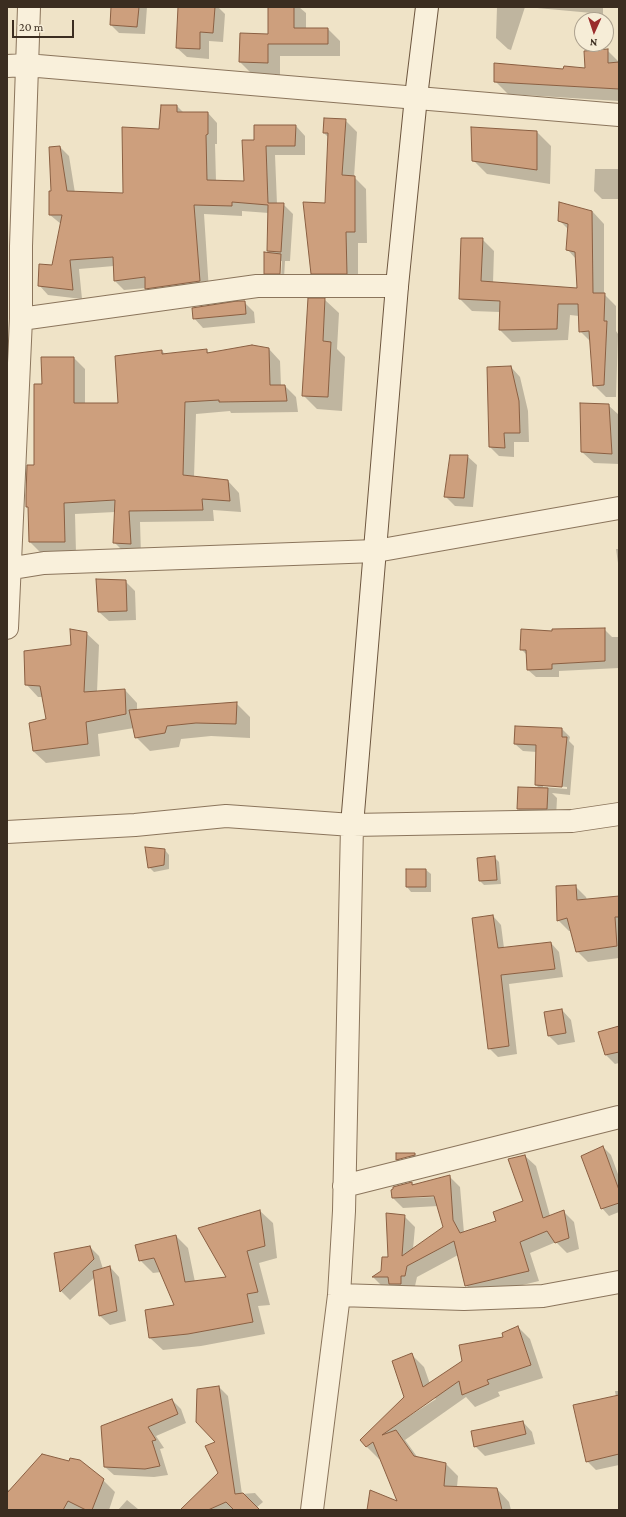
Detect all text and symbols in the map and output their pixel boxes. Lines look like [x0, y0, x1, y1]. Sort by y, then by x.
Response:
scale bar [14, 12, 76, 38]
north arrow [574, 12, 614, 52]
text: 20 m [19, 20, 43, 34]
text: N [589, 37, 597, 49]

